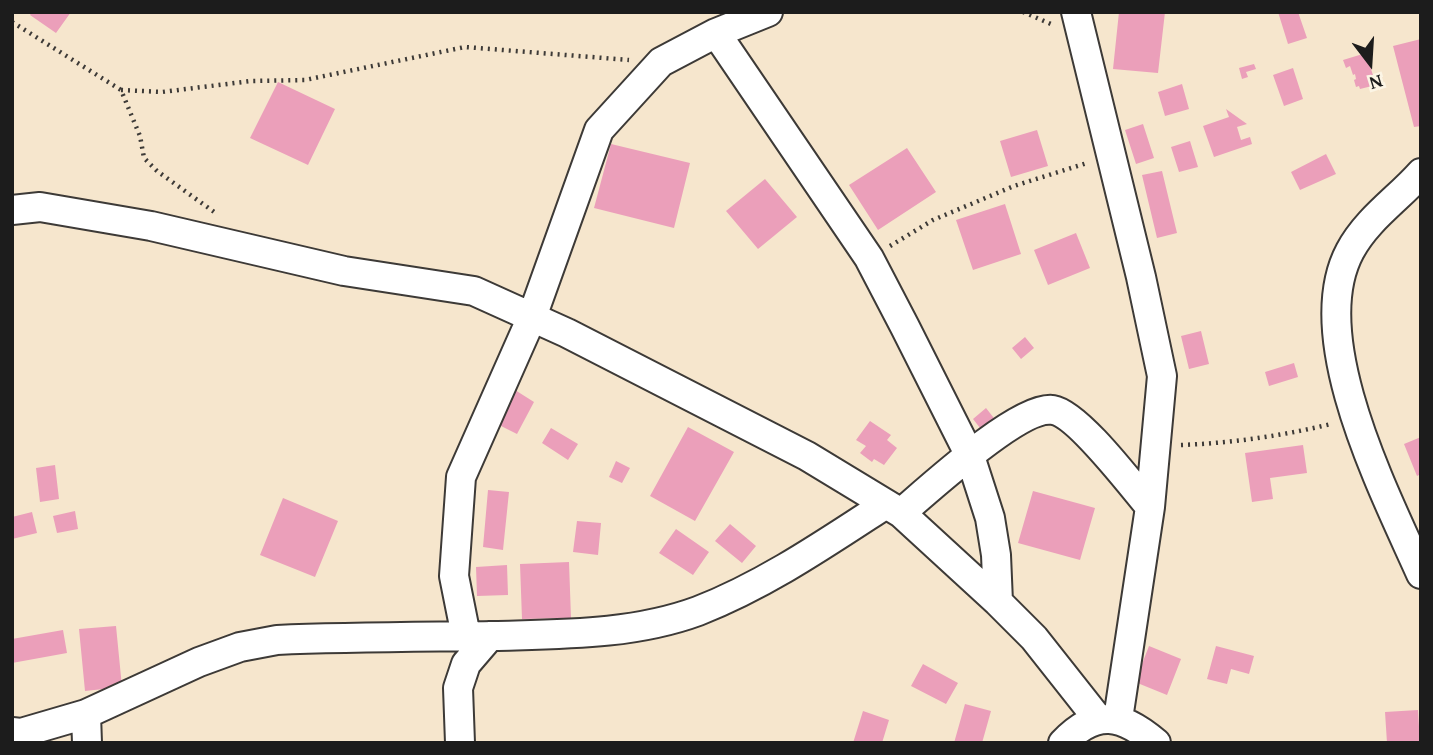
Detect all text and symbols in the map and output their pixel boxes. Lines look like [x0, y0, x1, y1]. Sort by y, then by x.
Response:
north arrow [1335, 28, 1405, 98]
text: N [1366, 68, 1386, 98]

